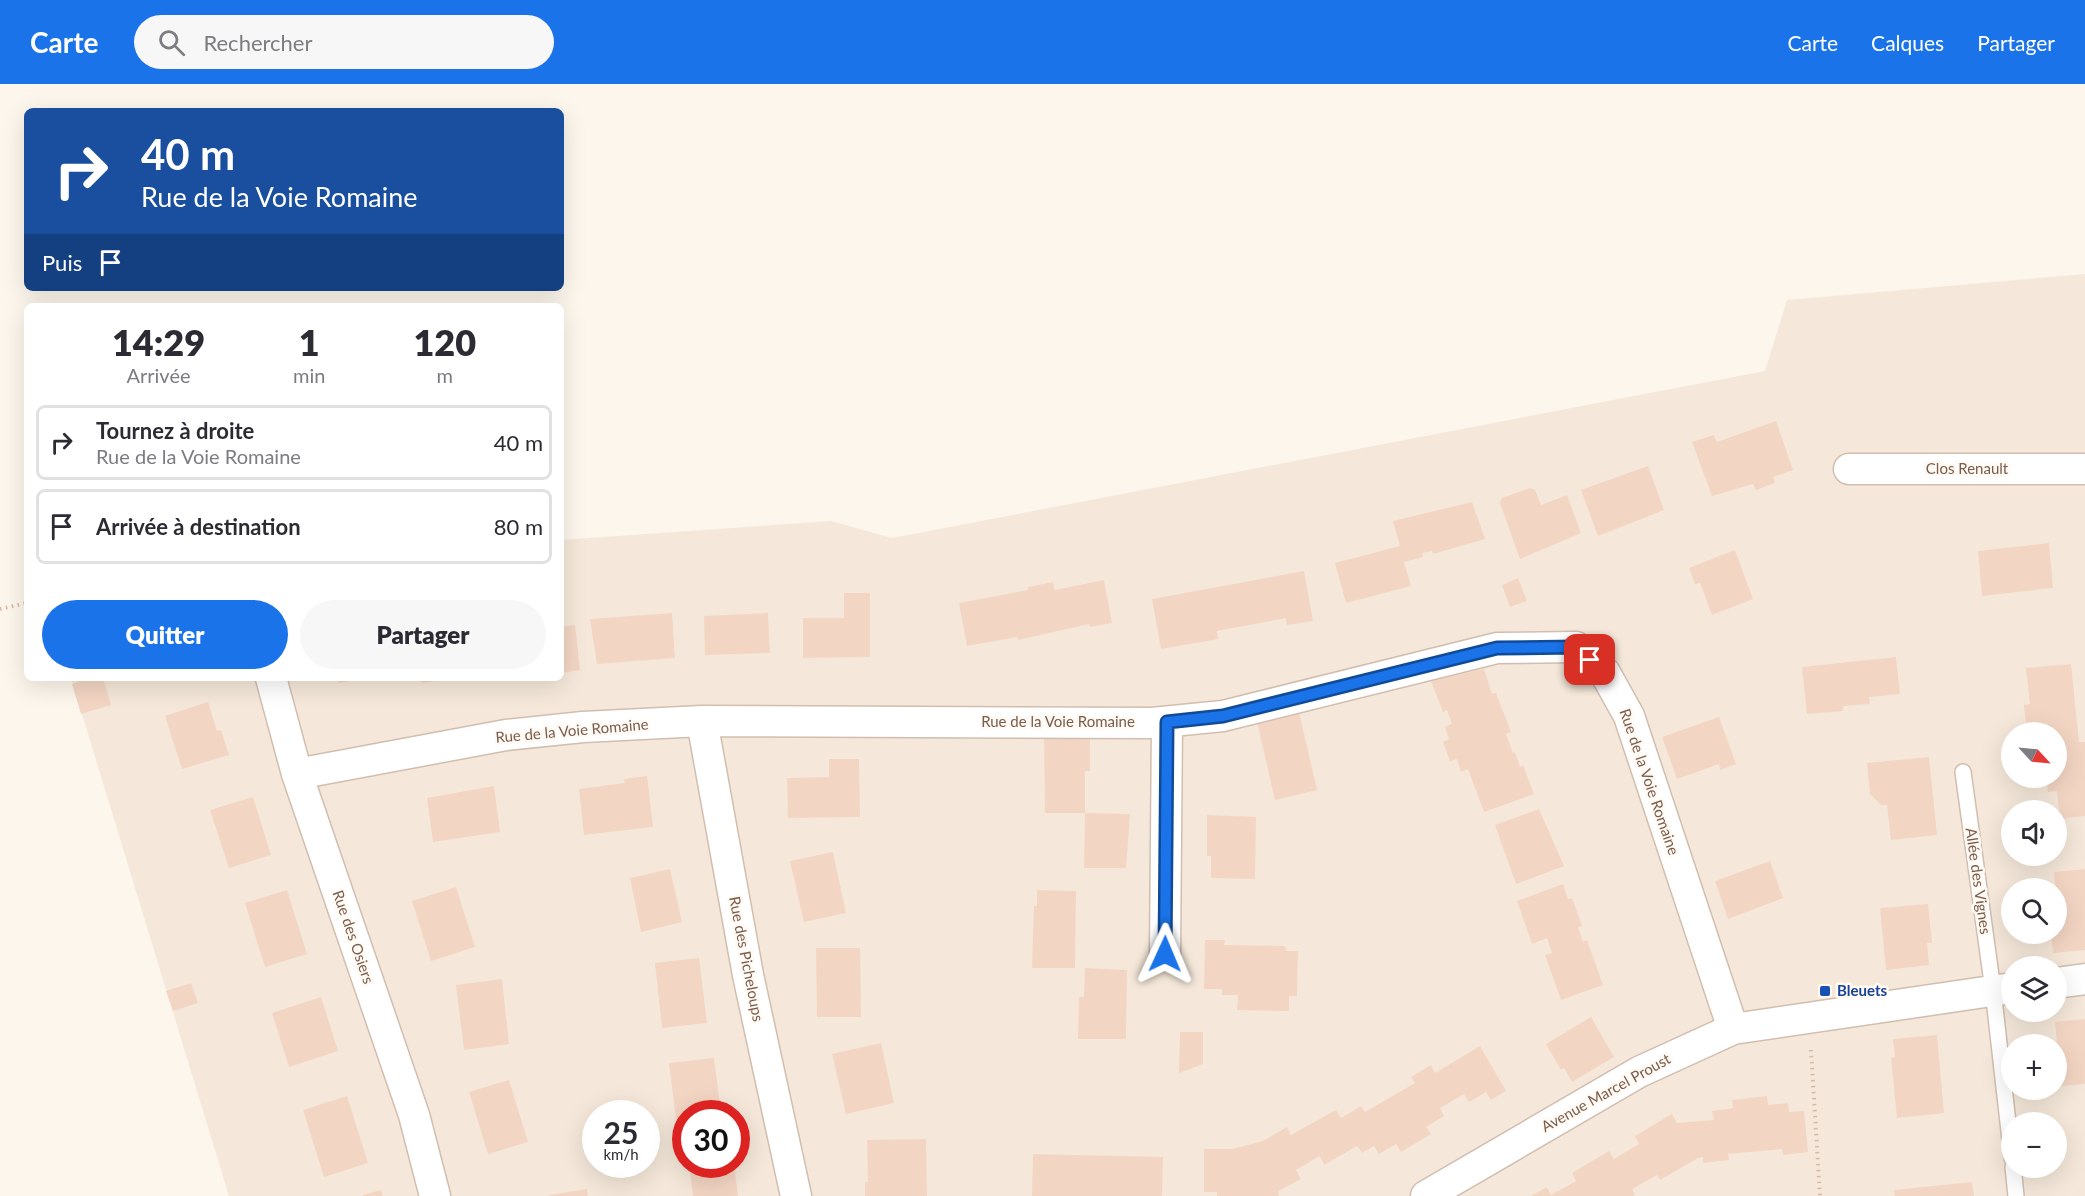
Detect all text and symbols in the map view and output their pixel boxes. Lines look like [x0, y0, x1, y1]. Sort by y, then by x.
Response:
search box [134, 15, 554, 69]
text: Carte [30, 25, 98, 59]
icon: search [155, 26, 188, 59]
text: Rechercher [203, 29, 312, 56]
text: Carte [1787, 30, 1838, 55]
text: Calques [1871, 30, 1944, 55]
text: Partager [1977, 30, 2055, 55]
text: 40 m [141, 129, 235, 179]
icon: right [42, 132, 120, 210]
text: Rue de la Voie Romaine [141, 180, 418, 213]
icon: arrive [94, 246, 127, 279]
text: Puis [42, 249, 82, 276]
text: 14:29 [112, 320, 205, 364]
text: 1 [299, 320, 320, 364]
text: 120 [413, 320, 476, 364]
text: Arrivée [126, 363, 191, 387]
text: min [293, 363, 325, 387]
text: m [436, 363, 453, 387]
text: Tournez à droite [96, 417, 254, 444]
icon: right [45, 426, 78, 459]
text: 40 m [494, 429, 543, 456]
text: Rue de la Voie Romaine [96, 444, 301, 468]
street label: Clos Renault [1926, 459, 2009, 477]
icon: arrive [45, 510, 78, 543]
text: Arrivée à destination [96, 513, 301, 540]
text: 80 m [494, 513, 543, 540]
button: Quitter [42, 600, 288, 669]
button: Partager [300, 600, 546, 669]
pin [1564, 634, 1615, 685]
icon: arrive [1573, 643, 1606, 676]
street label: Rue de la Voie Romaine [1616, 706, 1683, 857]
street label: Rue de la Voie Romaine [981, 712, 1135, 730]
street label: Rue de la Voie Romaine [495, 714, 649, 746]
north arrow [2001, 722, 2067, 788]
map controls [2001, 722, 2067, 1178]
button: sound [2001, 800, 2067, 866]
street label: Allée des Vignes [1963, 826, 1995, 935]
button: search [2001, 878, 2067, 944]
street label: Rue des Osiers [330, 888, 378, 986]
street label: Rue des Picheloups [726, 895, 768, 1023]
position arrow [1133, 922, 1197, 986]
button: layers [2001, 956, 2067, 1022]
place label: Bleuets [1837, 981, 1887, 999]
marker: Bleuets [1818, 984, 1832, 998]
button: + [2001, 1034, 2067, 1100]
street label: Avenue Marcel Proust [1538, 1049, 1674, 1135]
speed limit sign: 30 [672, 1100, 750, 1178]
button: − [2001, 1112, 2067, 1178]
text: 25 [604, 1114, 638, 1150]
text: km/h [603, 1145, 639, 1163]

